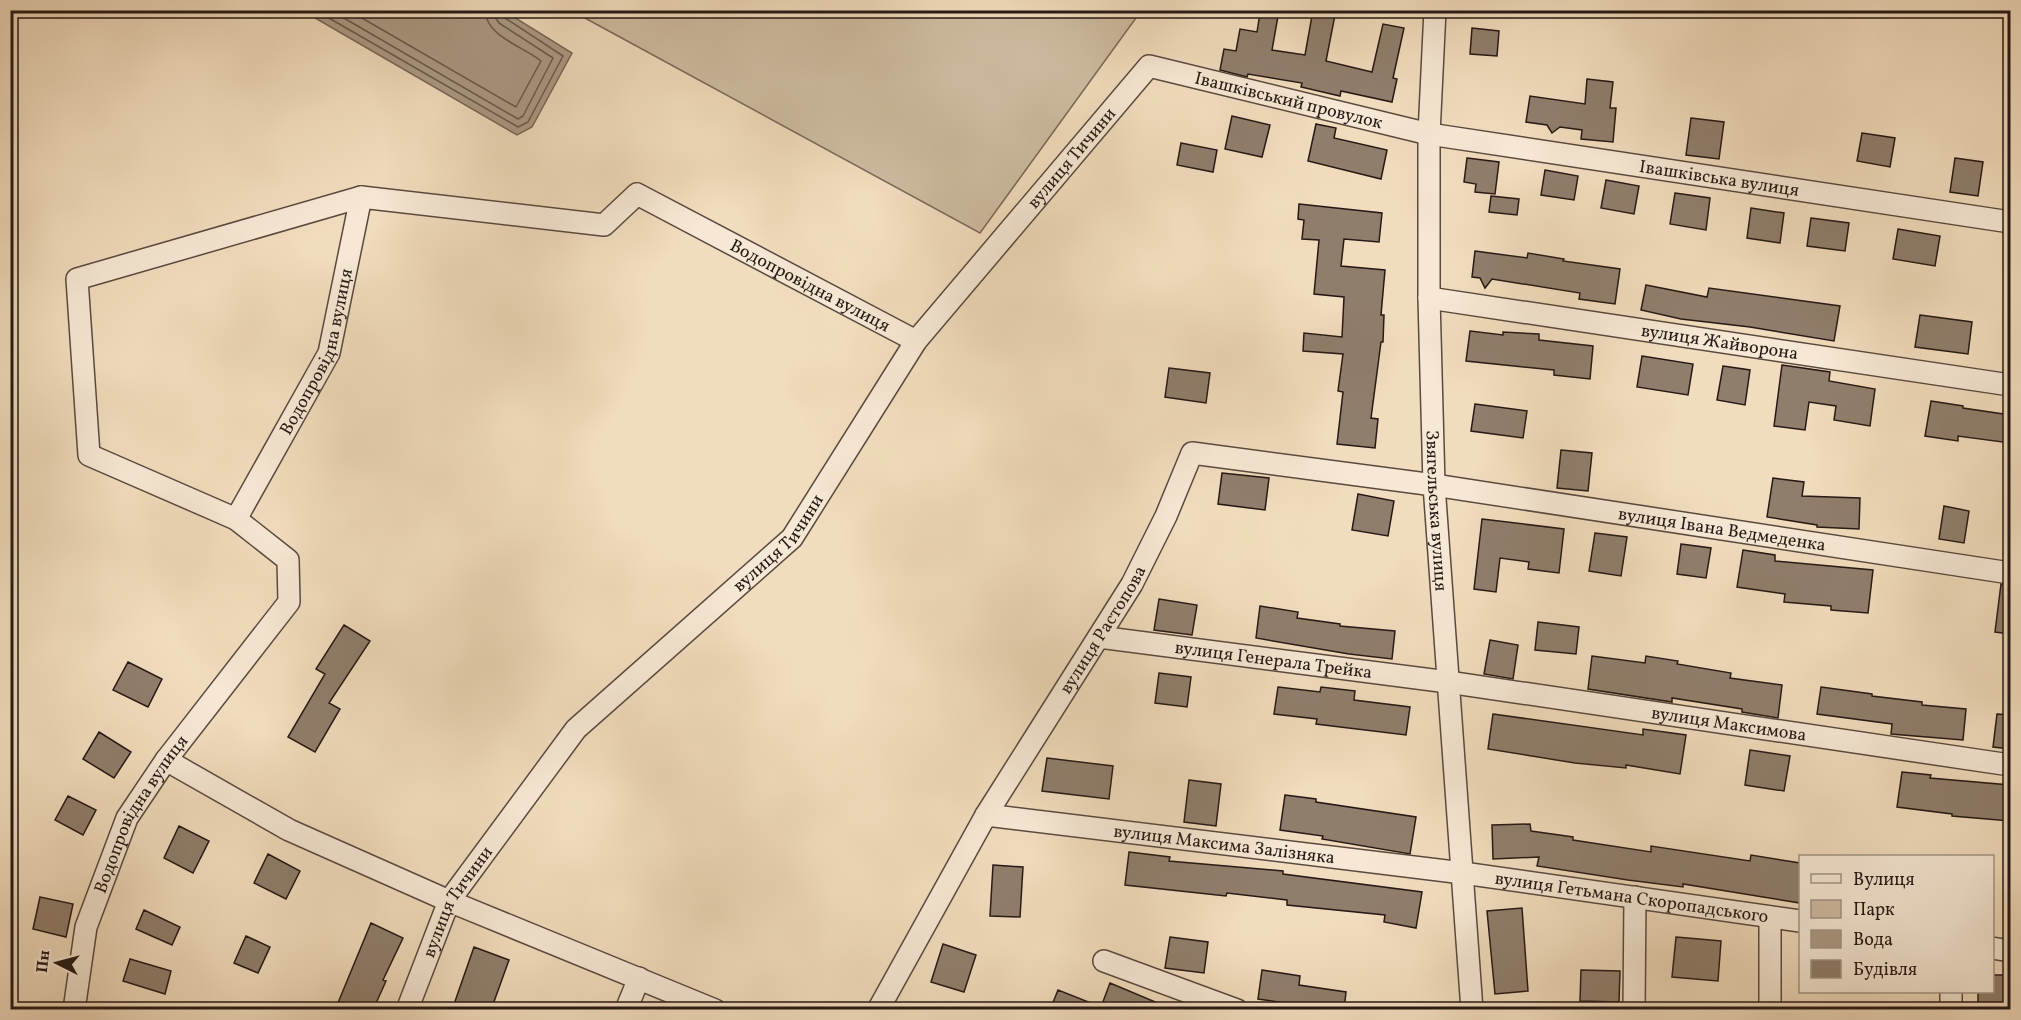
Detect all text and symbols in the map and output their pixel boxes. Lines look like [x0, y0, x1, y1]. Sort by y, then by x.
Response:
street label: Івашківський провулок [1192, 67, 1385, 136]
street label: вулиця Тичини [1022, 103, 1123, 215]
street label: Івашківська вулиця [1637, 155, 1801, 204]
street label: Водопровідна вулиця [725, 234, 894, 339]
street label: Водопровідна вулиця [274, 266, 360, 440]
street label: вулиця Жайворона [1639, 319, 1800, 367]
street label: Звягельська вулиця [1419, 430, 1453, 592]
street label: вулиця Тичини [728, 490, 830, 599]
street label: вулиця Івана Ведмеденка [1616, 502, 1828, 559]
street label: вулиця Растопова [1055, 562, 1153, 699]
street label: вулиця Генерала Трейка [1173, 636, 1374, 686]
street label: вулиця Максимова [1650, 701, 1808, 749]
street label: Водопровідна вулиця [89, 730, 195, 897]
street label: вулиця Максима Залізняка [1112, 820, 1336, 871]
street label: вулиця Тичини [417, 841, 499, 962]
legend [1799, 855, 1994, 993]
street label: вулиця Гетьмана Скоропадського [1493, 867, 1770, 930]
text: Вулиця [1853, 868, 1915, 893]
text: Парк [1853, 898, 1895, 923]
text: Вода [1853, 928, 1893, 953]
north arrow [27, 933, 87, 993]
text: Пн [32, 949, 56, 974]
text: Будівля [1853, 958, 1917, 983]

